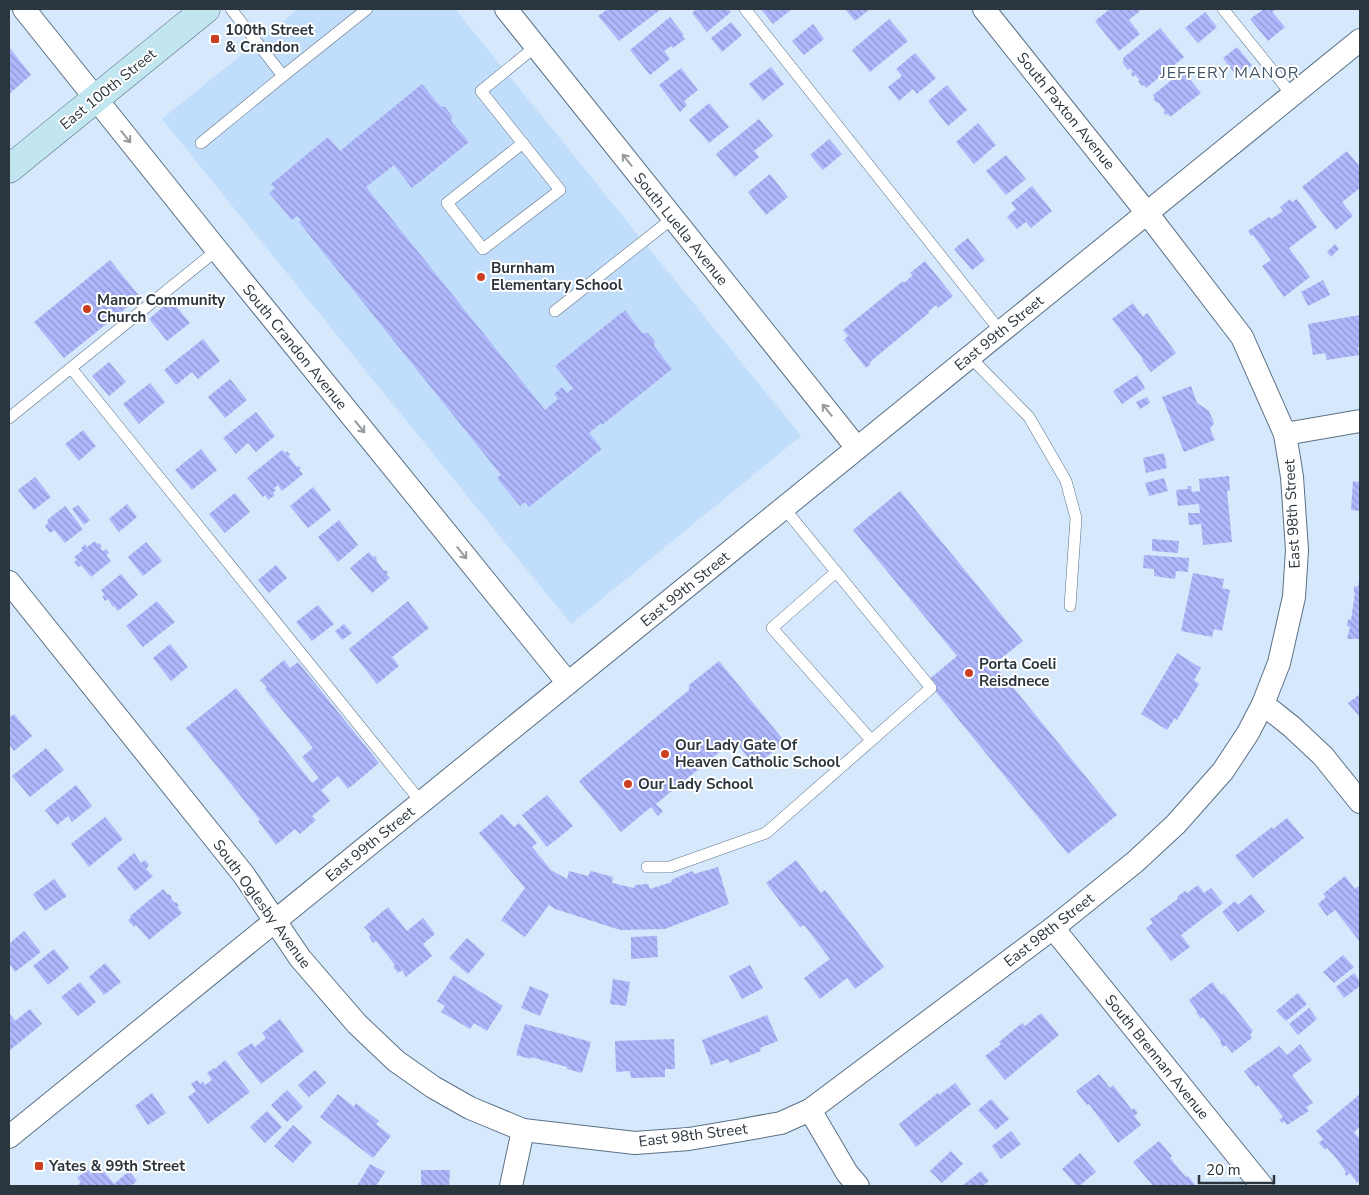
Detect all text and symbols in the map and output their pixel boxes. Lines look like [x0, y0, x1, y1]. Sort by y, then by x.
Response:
place label: 100th Street & Crandon [225, 20, 314, 57]
marker: 100th Street & Crandon [209, 33, 221, 45]
street label: East 100th Street [56, 44, 161, 134]
street label: South Paxton Avenue [1012, 48, 1120, 174]
district label: JEFFERY MANOR [1160, 62, 1299, 84]
one-way arrow [121, 130, 132, 143]
one-way arrow [621, 154, 632, 167]
street label: South Luella Avenue [629, 168, 733, 290]
place label: Burnham Elementary School [491, 258, 623, 295]
marker: Burnham Elementary School [475, 271, 487, 283]
street label: South Crandon Avenue [238, 280, 352, 414]
place label: Manor Community Church [97, 290, 225, 327]
street label: East 99th Street [950, 290, 1048, 375]
marker: Manor Community Church [81, 303, 93, 315]
one-way arrow [821, 404, 832, 417]
one-way arrow [355, 420, 366, 433]
street label: East 98th Street [1279, 458, 1305, 569]
one-way arrow [457, 546, 468, 559]
street label: East 99th Street [636, 546, 734, 631]
place label: Porta Coeli Reisdnece [979, 654, 1056, 691]
marker: Porta Coeli Reisdnece [963, 667, 975, 679]
place label: Our Lady Gate Of Heaven Catholic School [675, 735, 840, 772]
marker: Our Lady Gate Of Heaven Catholic School [659, 748, 671, 760]
place label: Our Lady School [638, 774, 754, 794]
marker: Our Lady School [622, 778, 634, 790]
street label: East 99th Street [321, 801, 419, 886]
street label: South Oglesby Avenue [208, 836, 316, 972]
street label: East 98th Street [1000, 888, 1099, 972]
street label: South Brennan Avenue [1100, 990, 1214, 1124]
street label: East 98th Street [637, 1118, 749, 1152]
scale bar [1199, 1152, 1274, 1184]
place label: Yates & 99th Street [48, 1156, 185, 1176]
marker: Yates & 99th Street [33, 1160, 45, 1172]
text: 20 m [1206, 1160, 1241, 1180]

